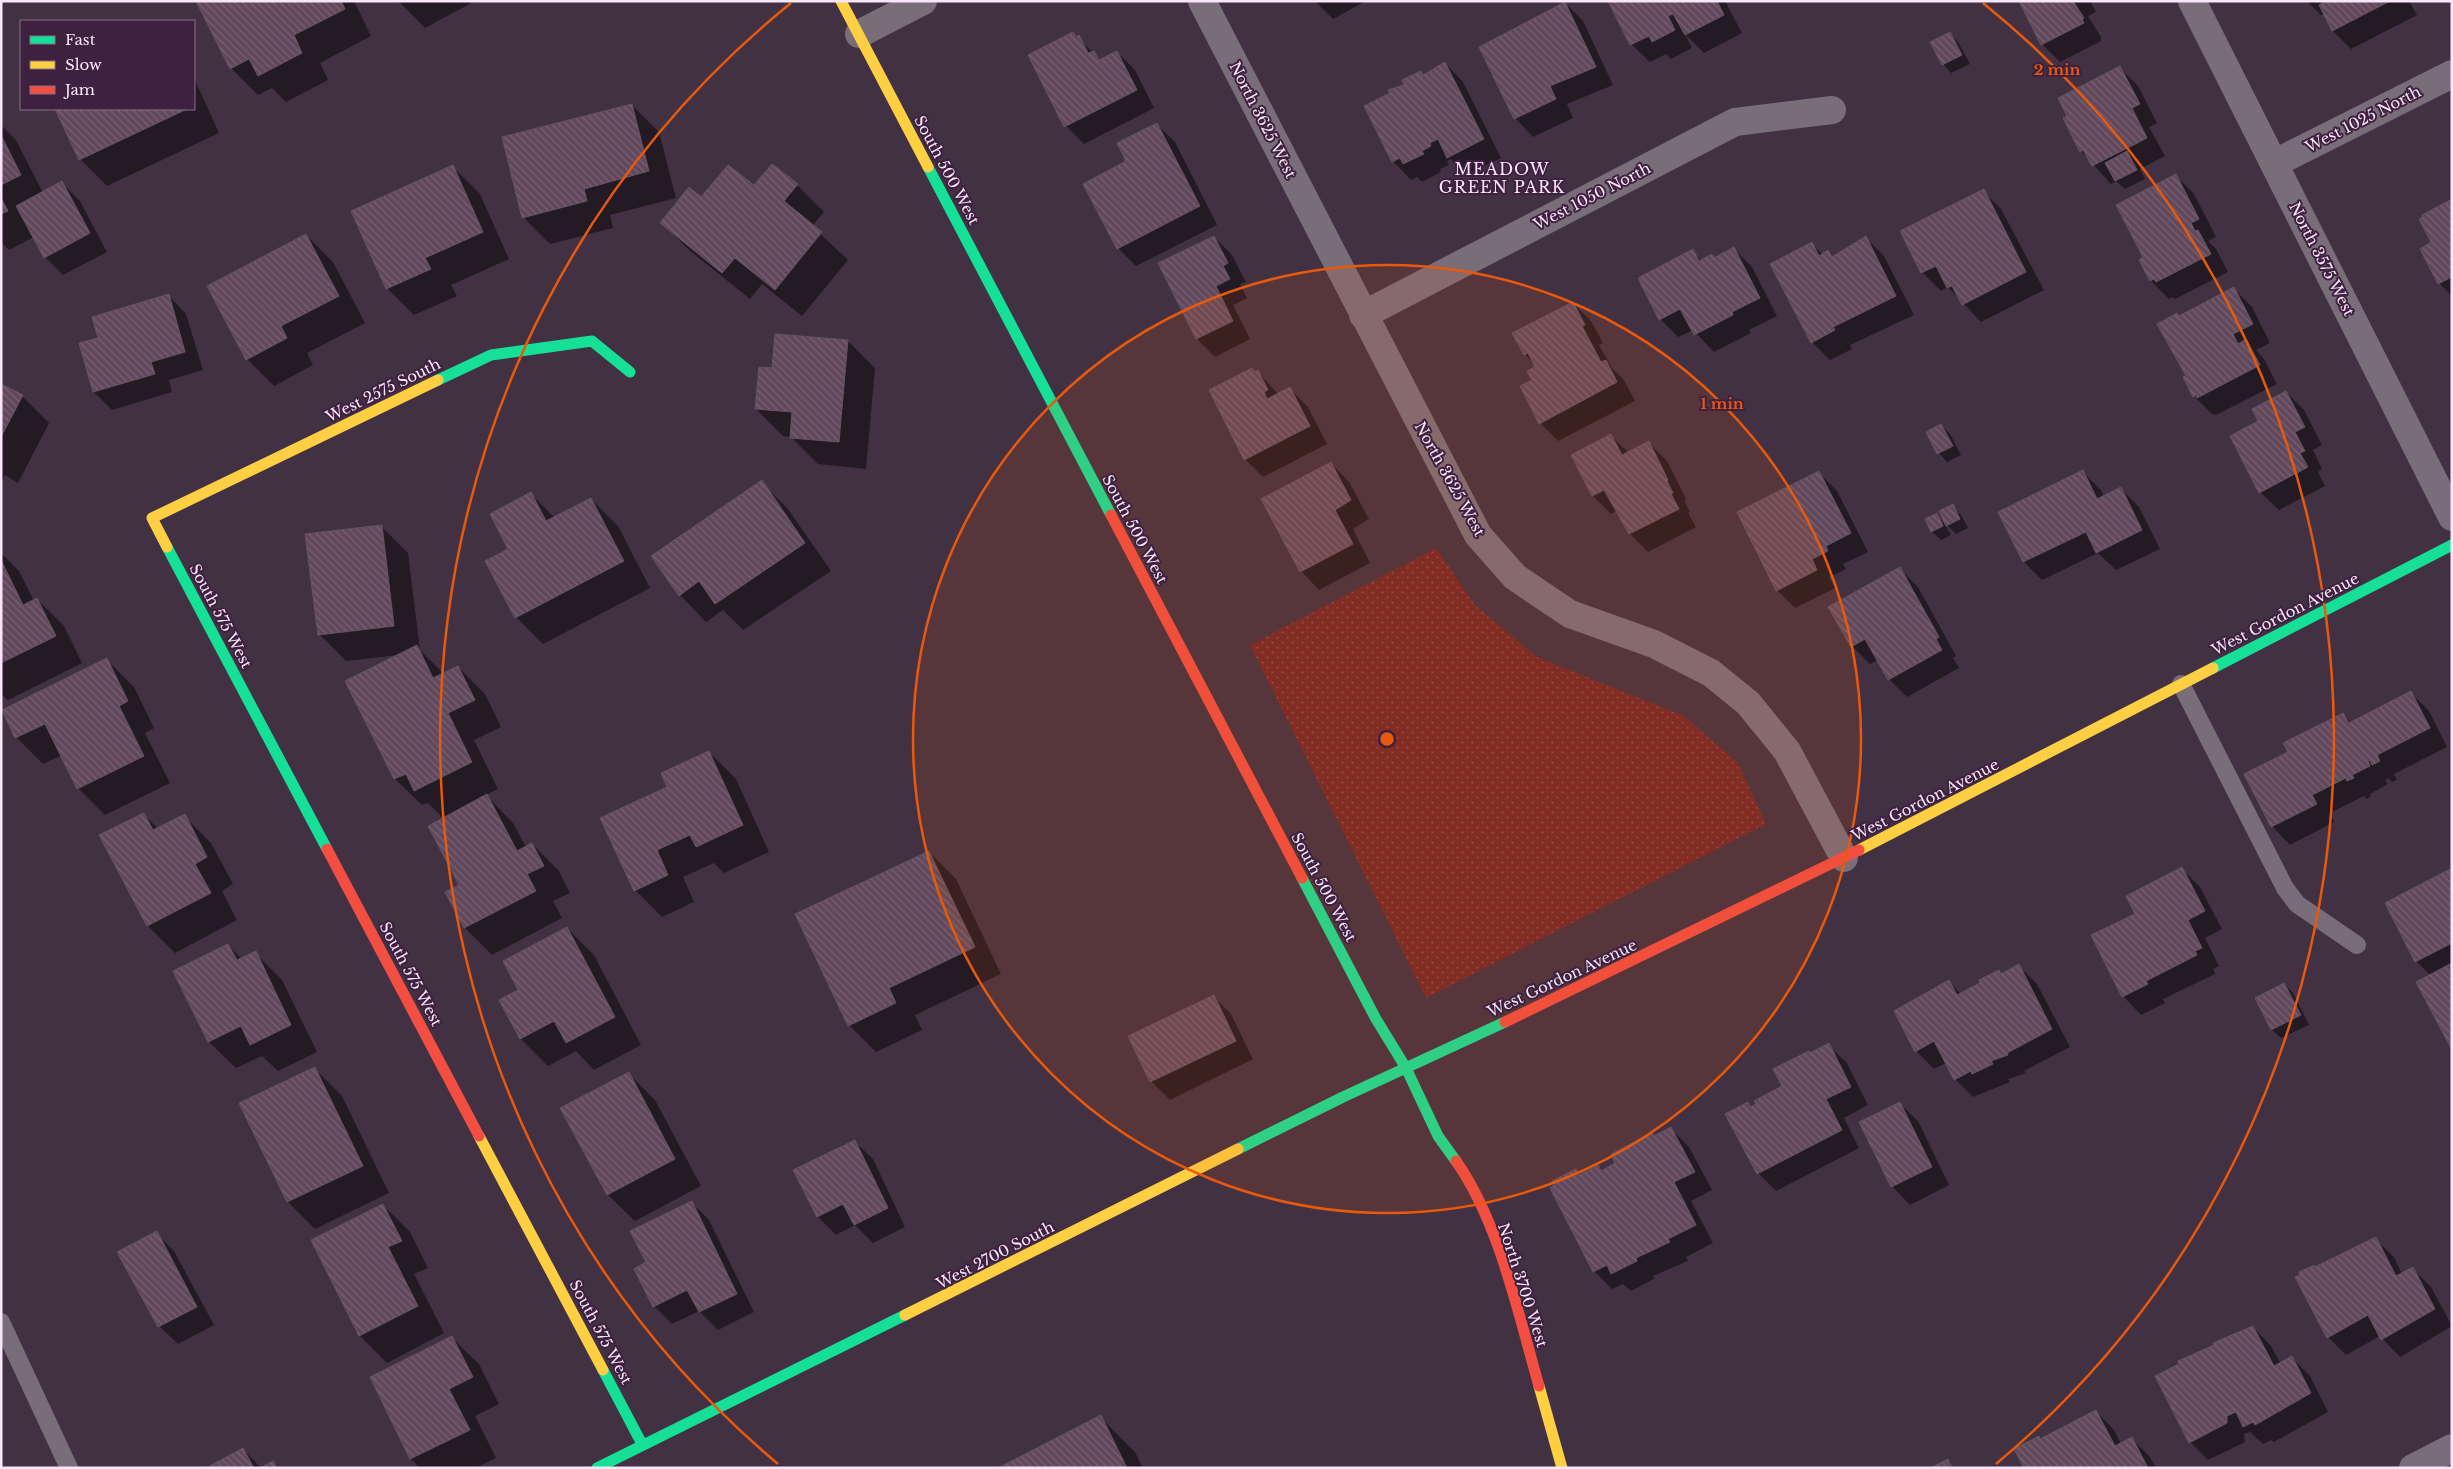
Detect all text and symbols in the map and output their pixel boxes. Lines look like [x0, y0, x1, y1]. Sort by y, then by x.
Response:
legend [20, 20, 195, 110]
text: Fast [65, 30, 96, 49]
text: Slow [65, 55, 102, 74]
street label: North 3625 West [1225, 59, 1301, 182]
text: 2 min [2034, 60, 2080, 79]
text: Jam [63, 80, 95, 99]
street label: West 1025 North [2301, 82, 2424, 157]
street label: South 500 West [910, 112, 984, 228]
street label: West 1050 North [1529, 158, 1654, 234]
district label: MEADOW GREEN PARK [1439, 159, 1565, 197]
street label: North 3575 West [2285, 199, 2359, 319]
street label: West 2575 South [322, 354, 443, 426]
text: 1 min [1700, 394, 1744, 413]
street label: North 3625 West [1411, 418, 1490, 540]
street label: South 500 West [1098, 471, 1172, 587]
street label: South 575 West [186, 561, 257, 672]
street label: West Gordon Avenue [2207, 569, 2362, 660]
centre of rings [1378, 730, 1396, 748]
street label: West Gordon Avenue [1847, 755, 2002, 846]
street label: South 500 West [1287, 829, 1361, 945]
street label: South 575 West [376, 919, 447, 1030]
street label: West Gordon Avenue [1483, 935, 1640, 1021]
street label: West 2700 South [932, 1217, 1057, 1293]
street label: North 3700 West [1494, 1220, 1552, 1350]
street label: South 575 West [566, 1277, 637, 1388]

